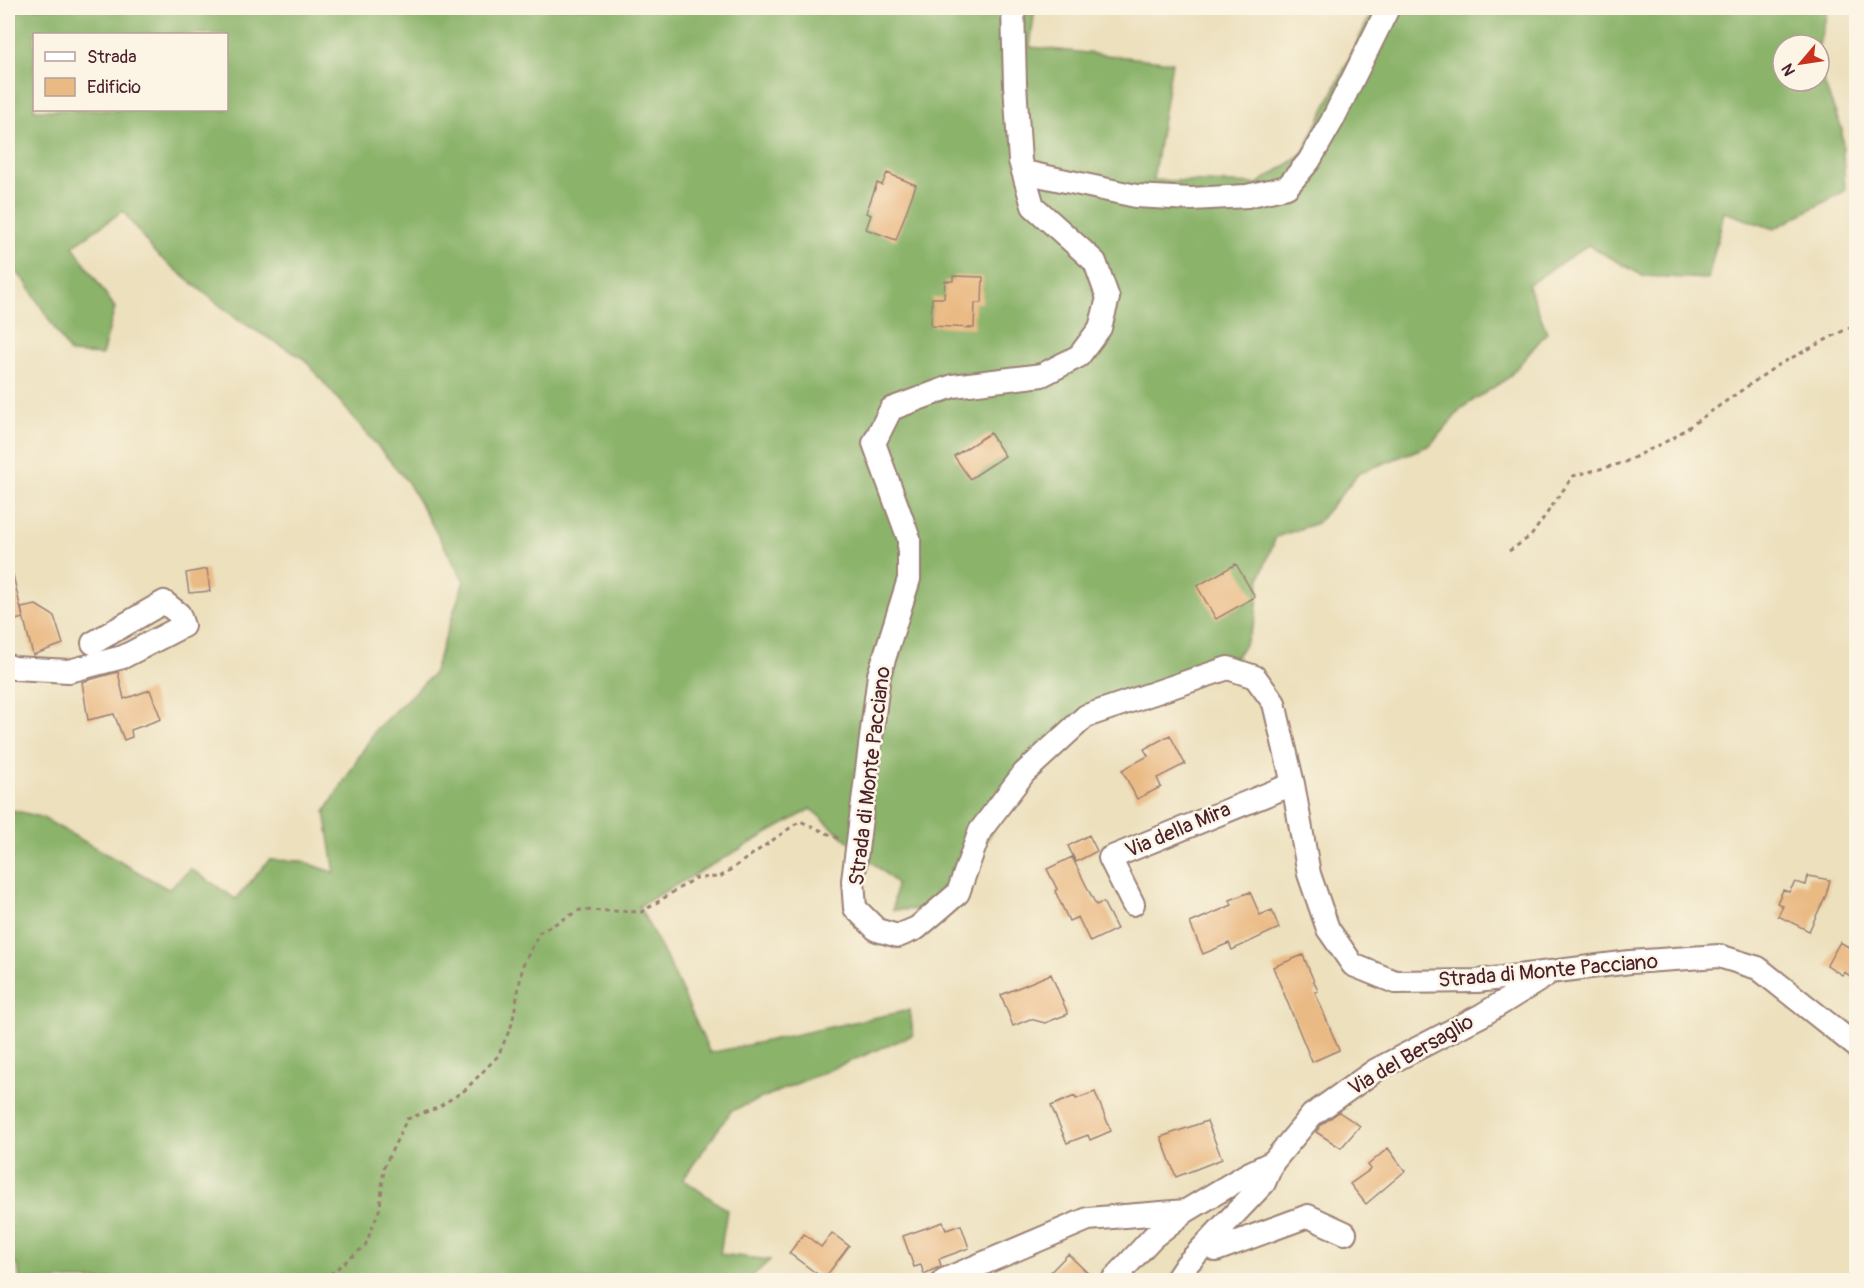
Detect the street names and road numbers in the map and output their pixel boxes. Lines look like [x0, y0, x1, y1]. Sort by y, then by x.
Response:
street label: Strada di Monte Pacciano [843, 665, 897, 887]
street label: Via della Mira [1121, 796, 1235, 864]
street label: Strada di Monte Pacciano [1437, 948, 1659, 994]
street label: Via del Bersaglio [1343, 1008, 1479, 1102]

